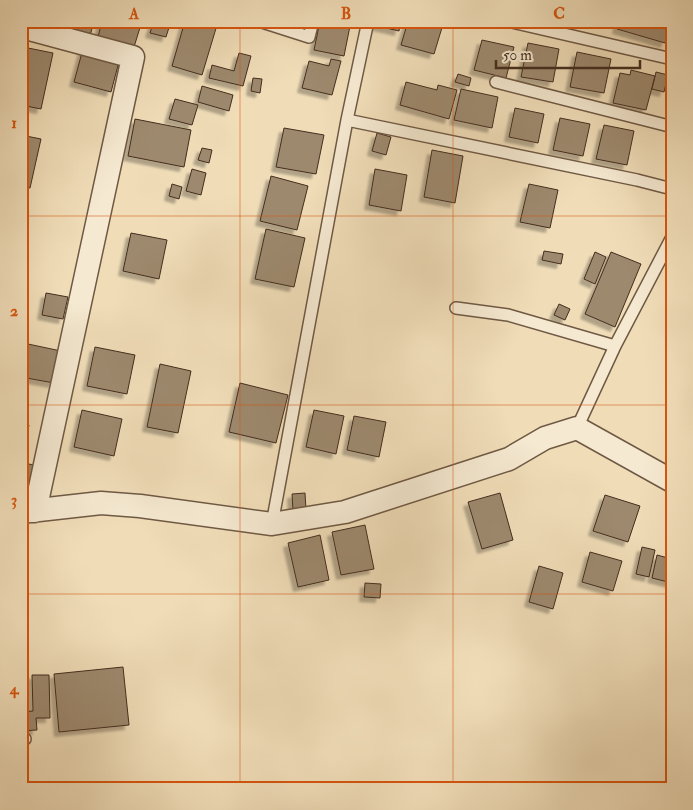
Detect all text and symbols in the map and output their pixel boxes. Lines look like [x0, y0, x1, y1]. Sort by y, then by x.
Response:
text: A [128, 4, 140, 24]
text: B [341, 4, 351, 24]
text: C [553, 4, 565, 24]
scale bar [496, 38, 639, 70]
text: 50 m [503, 46, 532, 65]
text: 1 [11, 113, 17, 133]
text: 2 [10, 301, 18, 321]
text: 3 [11, 490, 17, 510]
text: 4 [9, 679, 20, 699]

